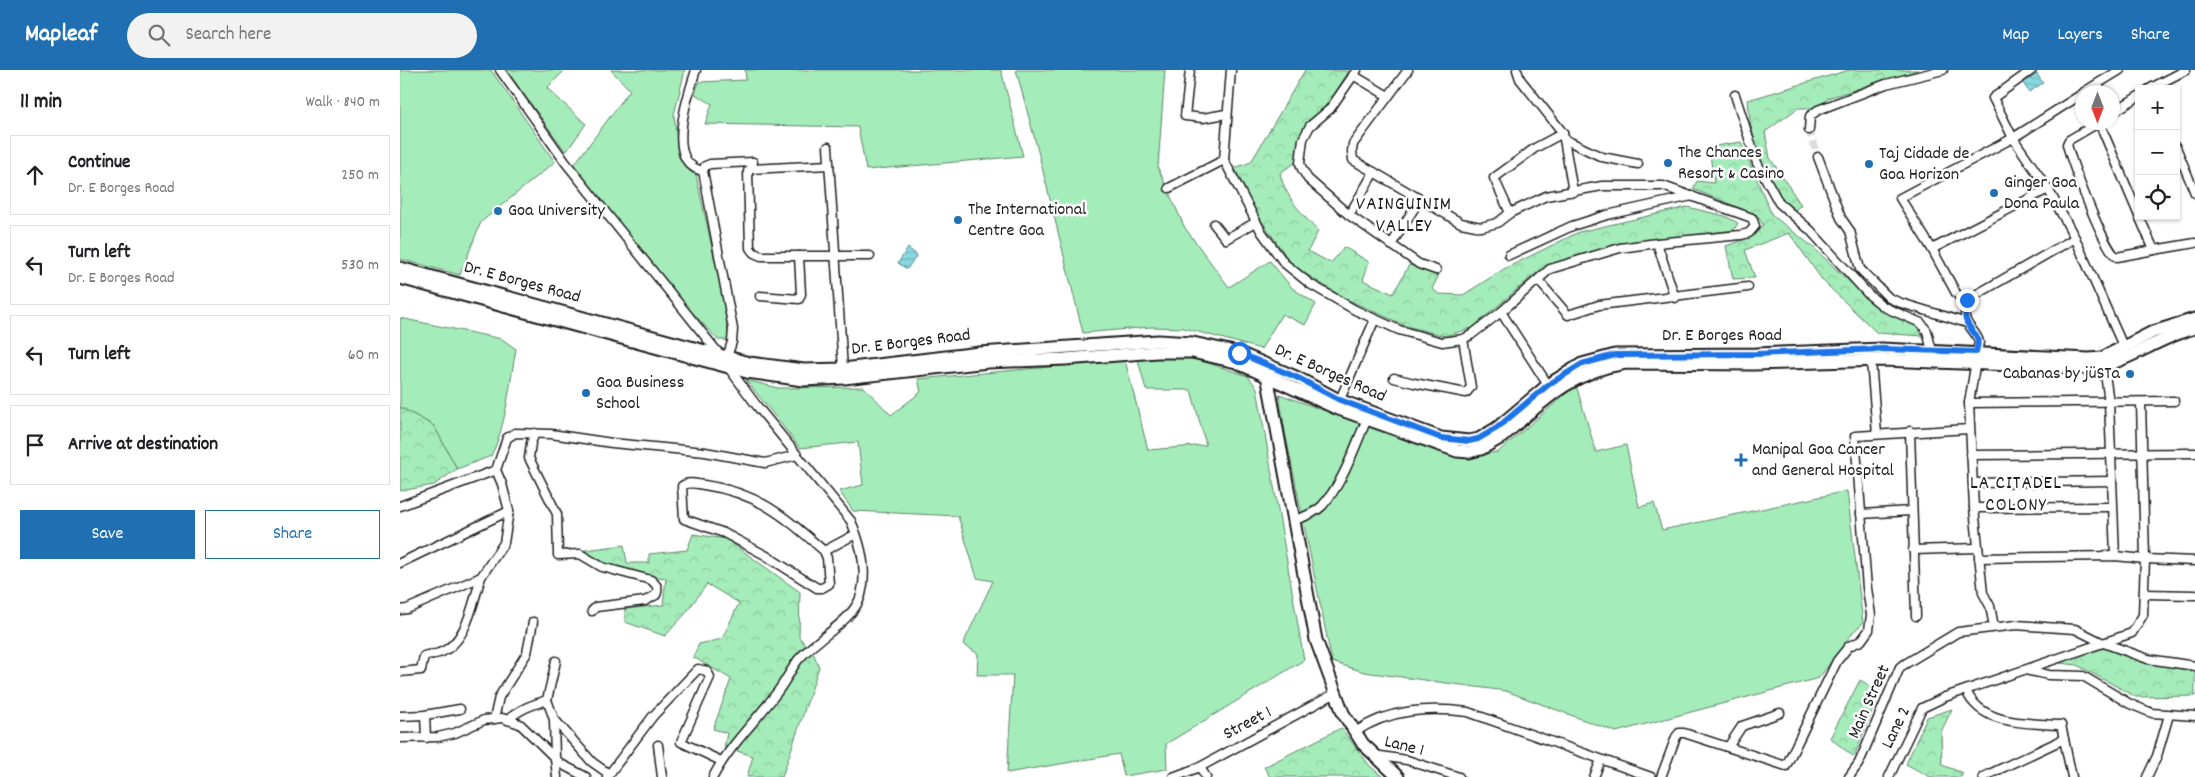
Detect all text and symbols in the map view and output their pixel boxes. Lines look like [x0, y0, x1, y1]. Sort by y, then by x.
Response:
search box [127, 13, 477, 58]
text: Mapleaf [25, 18, 97, 52]
icon: search [145, 21, 173, 49]
text: Search here [185, 22, 271, 49]
text: Map [2002, 23, 2029, 48]
text: Layers [2057, 23, 2103, 48]
text: Share [2131, 23, 2170, 48]
north arrow [2075, 85, 2120, 130]
map controls [2135, 85, 2180, 220]
button: + [2135, 85, 2180, 130]
text: 11 min [20, 88, 62, 118]
text: Walk · 840 m [306, 91, 380, 114]
button: − [2135, 130, 2180, 175]
place label: The Chances Resort & Casino [1678, 141, 1784, 187]
place label: Taj Cidade de Goa Horizon [1879, 142, 1969, 188]
text: Continue [68, 150, 130, 177]
marker: The Chances Resort & Casino [1662, 157, 1674, 169]
marker: Taj Cidade de Goa Horizon [1863, 158, 1875, 170]
icon: ahead [21, 161, 49, 189]
text: 250 m [341, 164, 379, 187]
place label: Ginger Goa Dona Paula [2004, 171, 2080, 217]
button: locate [2135, 175, 2180, 220]
text: Dr. E Borges Road [68, 177, 174, 200]
marker: Ginger Goa Dona Paula [1988, 187, 2000, 199]
district label: VAINGUINIM VALLEY [1356, 192, 1452, 241]
place label: The International Centre Goa [968, 198, 1087, 244]
place label: Goa University [508, 199, 606, 224]
marker: Goa University [492, 205, 504, 217]
marker: The International Centre Goa [952, 214, 964, 226]
text: Turn left [68, 240, 131, 267]
icon: left [21, 251, 49, 279]
text: 530 m [341, 254, 379, 277]
street label: Dr. E Borges Road [461, 255, 583, 311]
text: Dr. E Borges Road [68, 267, 174, 290]
route end [1956, 289, 1979, 312]
street label: Dr. E Borges Road [850, 323, 972, 363]
street label: Dr. E Borges Road [1662, 324, 1782, 349]
street label: Dr. E Borges Road [1270, 338, 1390, 410]
icon: left [21, 341, 49, 369]
text: Turn left [68, 342, 131, 369]
route start [1228, 342, 1251, 365]
text: 60 m [348, 344, 379, 367]
place label: Cabanas by jüSTa [2003, 362, 2121, 387]
marker: Cabanas by jüSTa [2124, 368, 2136, 380]
place label: Goa Business School [596, 371, 684, 417]
marker: Goa Business School [580, 387, 592, 399]
icon: arrive [21, 431, 49, 459]
text: Arrive at destination [68, 432, 218, 459]
place label: Manipal Goa Cancer and General Hospital [1752, 438, 1895, 484]
marker: Manipal Goa Cancer and General Hospital [1734, 453, 1748, 467]
district label: LA CITADEL COLONY [1970, 471, 2062, 520]
button: Save [20, 510, 195, 559]
button: Share [205, 510, 380, 559]
street label: Main Street [1843, 661, 1898, 743]
street label: Street 1 [1219, 701, 1277, 747]
street label: Lane 2 [1876, 703, 1918, 753]
street label: Lane 1 [1382, 730, 1426, 764]

